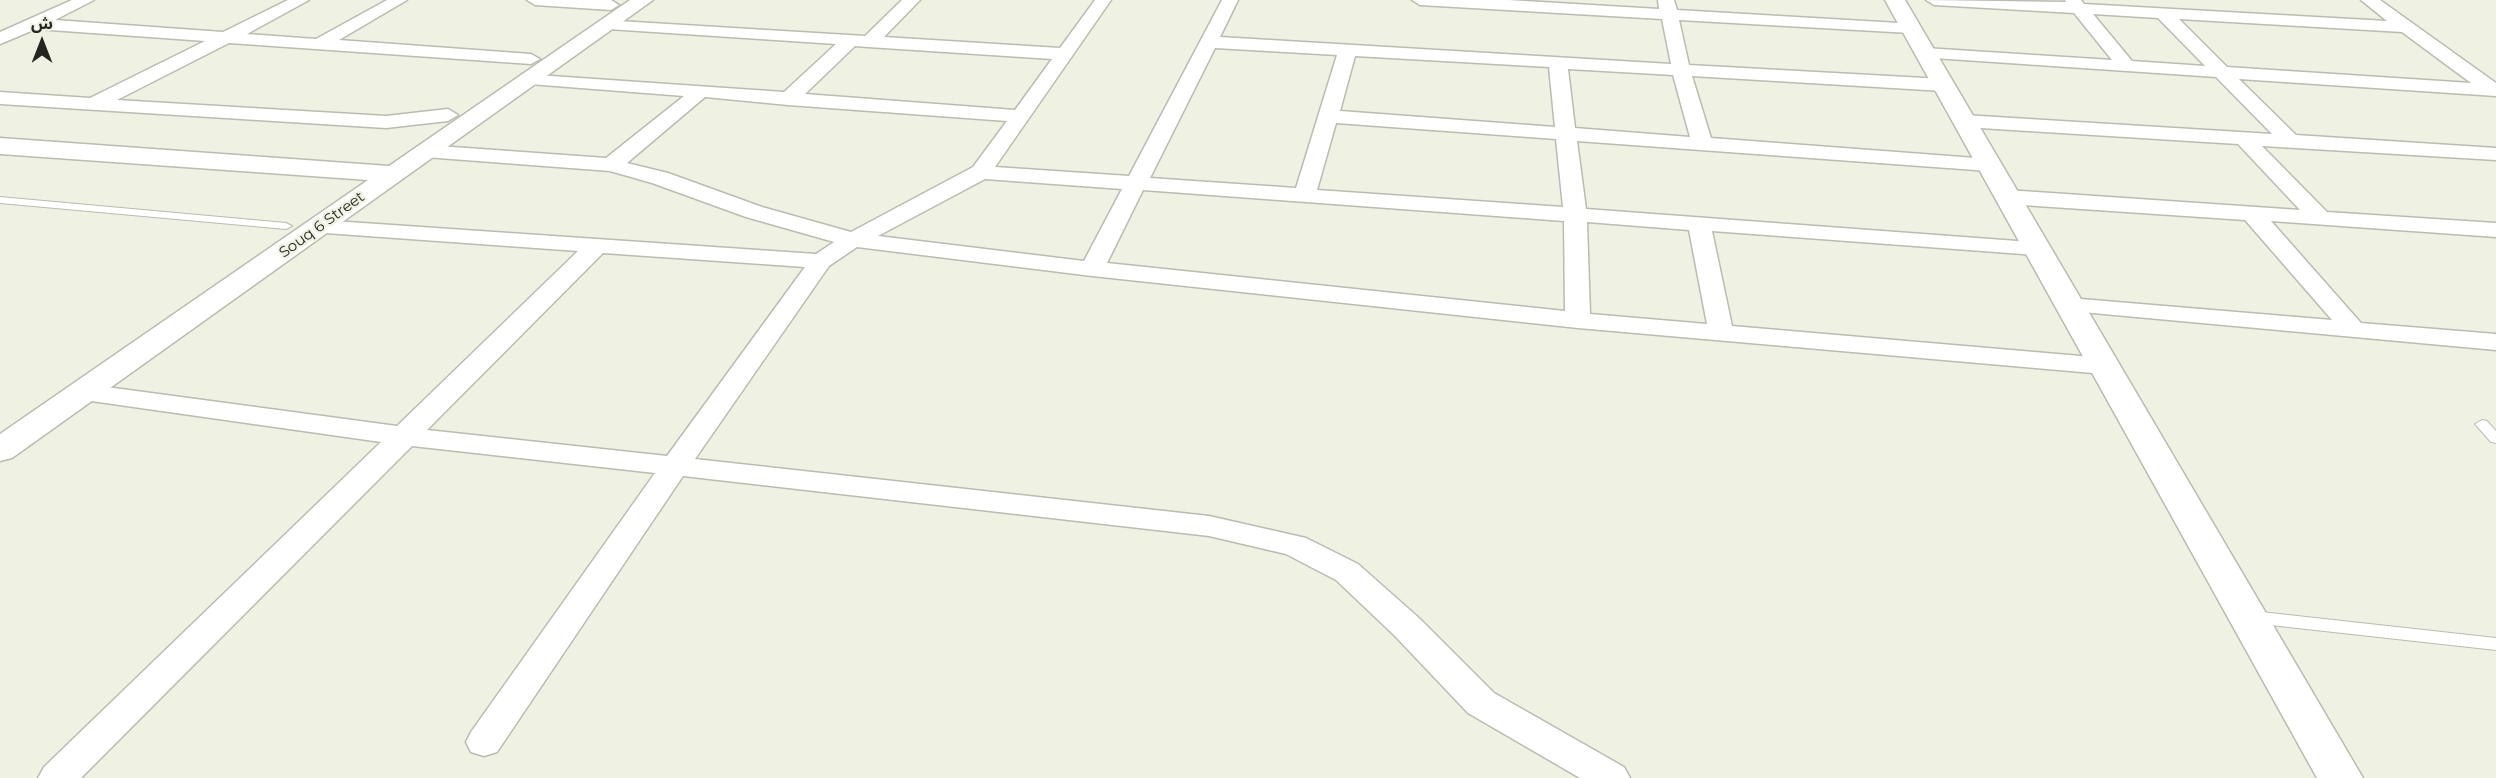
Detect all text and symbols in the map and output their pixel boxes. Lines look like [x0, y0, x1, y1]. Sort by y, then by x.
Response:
north arrow [12, 12, 72, 72]
text: ش [31, 14, 53, 33]
street label: Souq 6 Street [276, 188, 368, 262]

